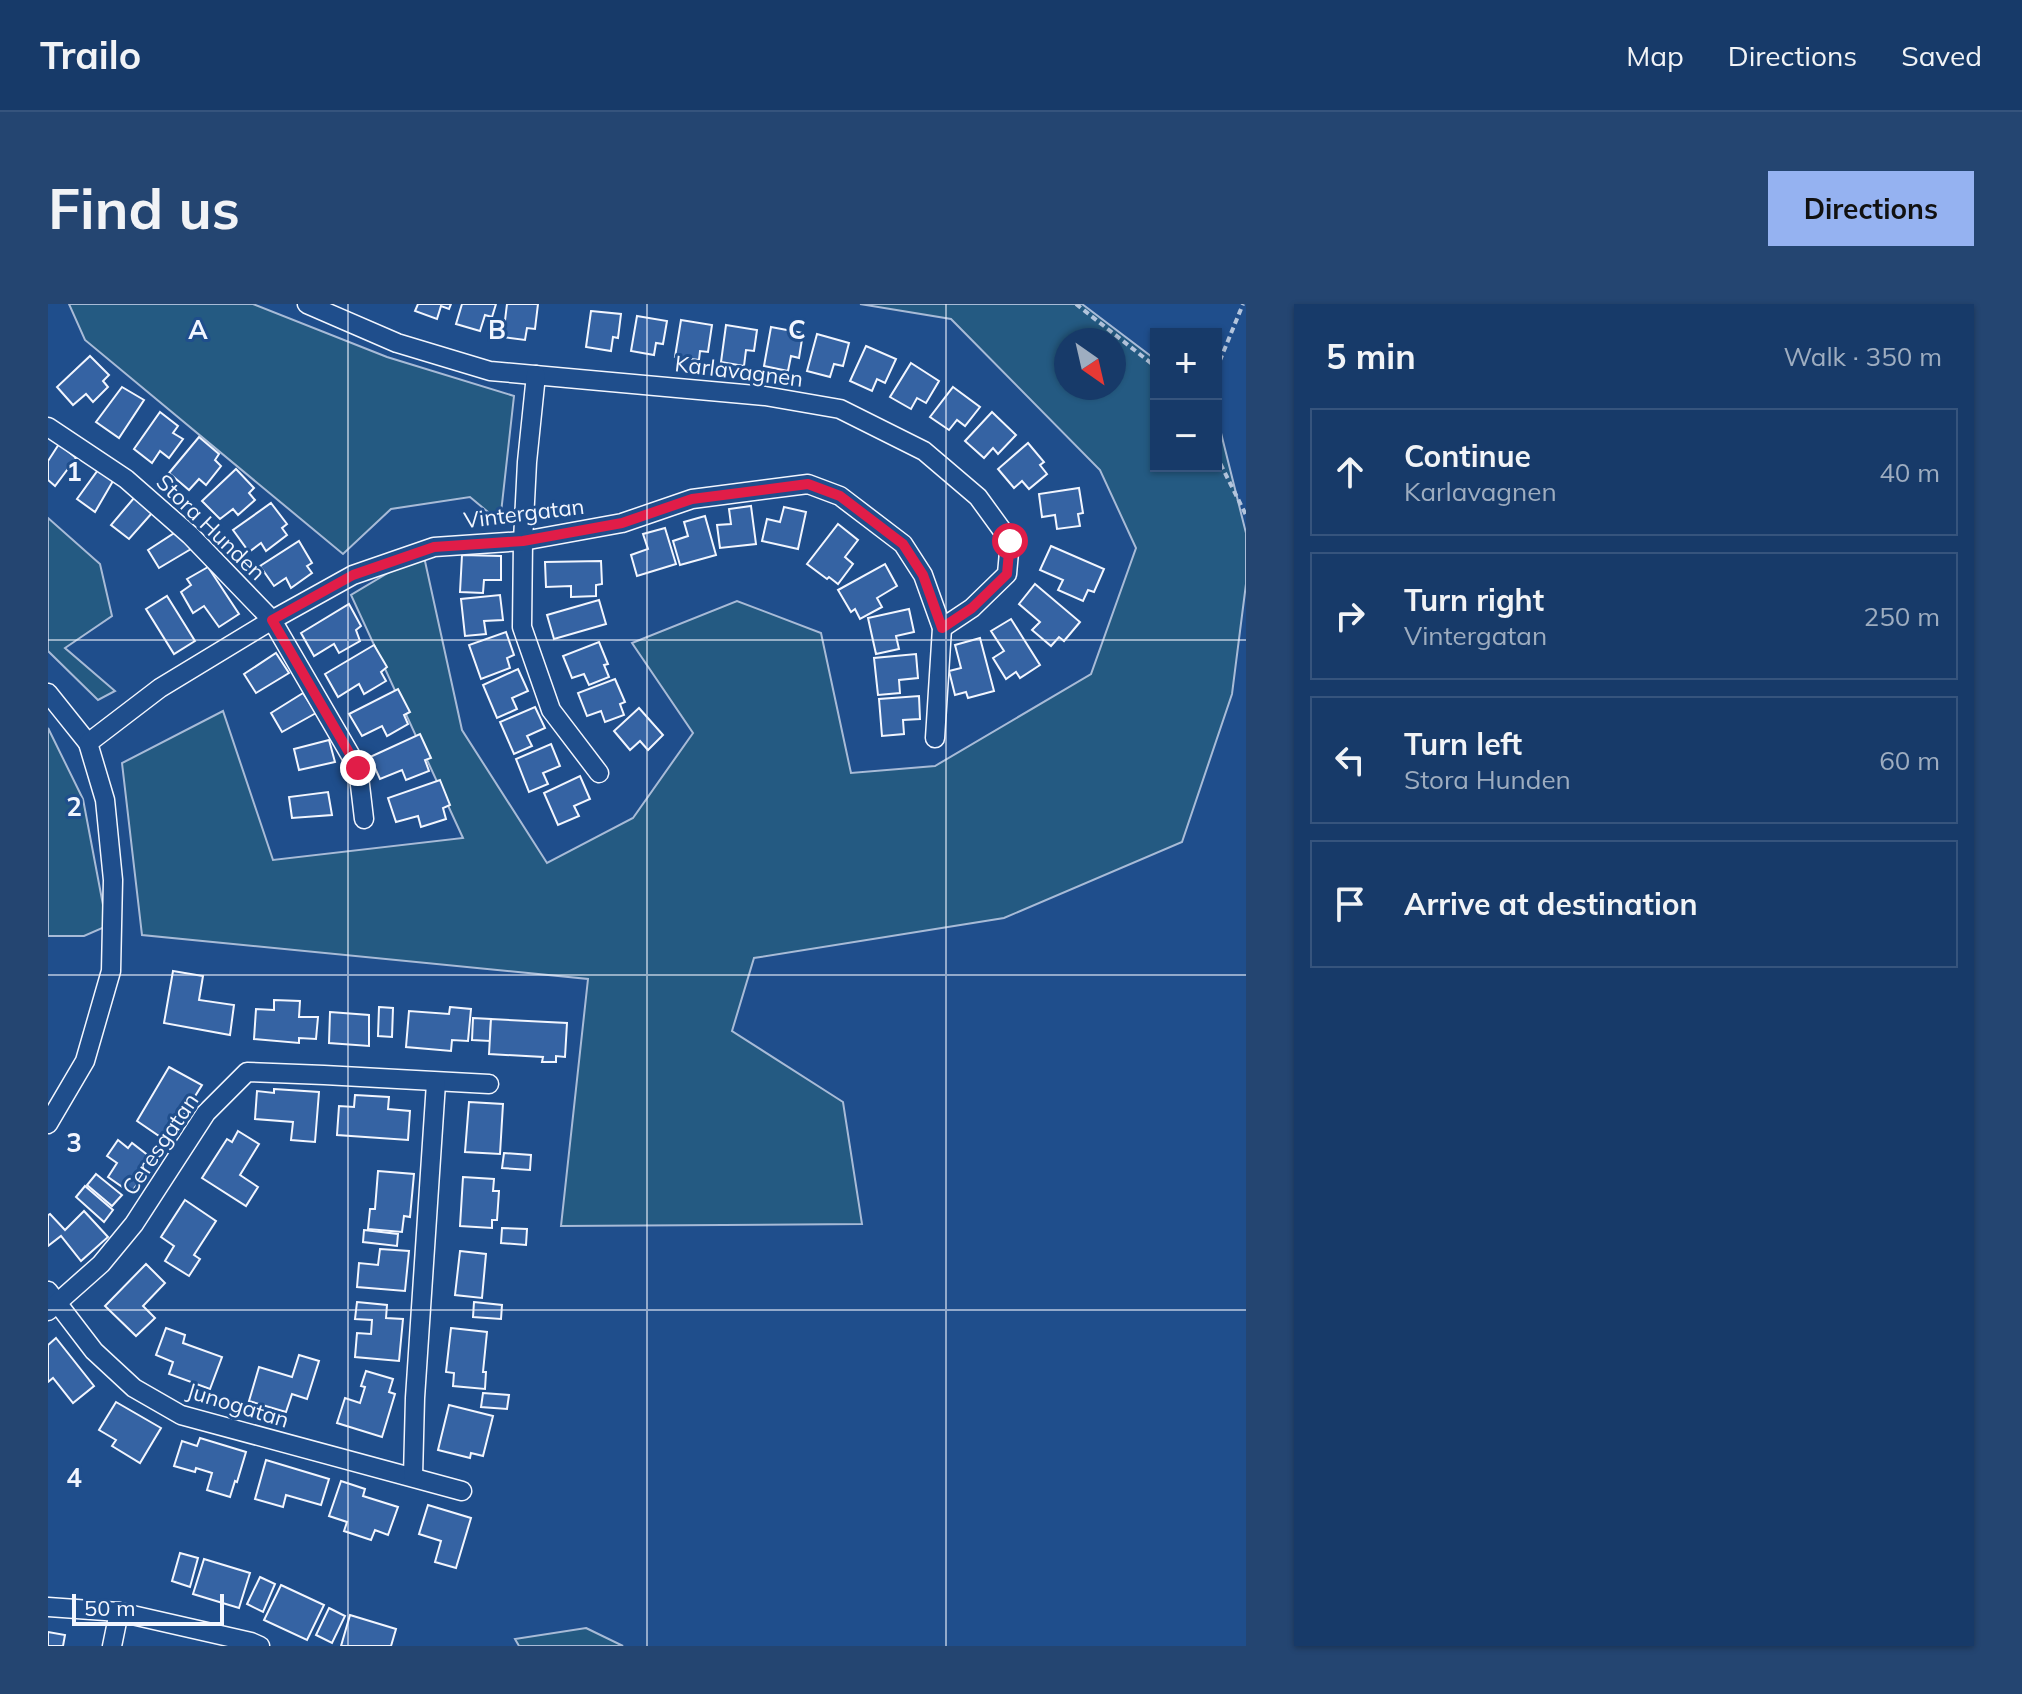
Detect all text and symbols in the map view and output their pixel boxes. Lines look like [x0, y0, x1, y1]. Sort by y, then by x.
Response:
text: Trailo [40, 31, 141, 79]
text: Map [1626, 38, 1684, 73]
text: Directions [1728, 38, 1857, 73]
text: Saved [1901, 38, 1982, 73]
button: Directions [1768, 171, 1974, 246]
text: Find us [48, 173, 240, 243]
text: A [188, 313, 208, 346]
text: B [488, 313, 506, 346]
text: C [788, 313, 806, 346]
north arrow [1054, 328, 1126, 400]
map controls [1150, 328, 1222, 472]
button: + [1150, 328, 1222, 400]
text: 5 min [1326, 335, 1416, 378]
text: Walk · 350 m [1783, 340, 1942, 373]
street label: Karlavagnen [673, 349, 805, 393]
button: − [1150, 400, 1222, 472]
text: Continue [1404, 437, 1531, 475]
icon: ahead [1328, 450, 1372, 494]
text: 1 [66, 455, 82, 488]
text: 40 m [1879, 456, 1940, 489]
street label: Stora Hunden [151, 468, 271, 586]
text: Karlavagnen [1404, 475, 1557, 508]
street label: Vintergatan [462, 492, 586, 534]
route start [992, 523, 1028, 559]
text: Turn right [1404, 581, 1544, 619]
icon: right [1328, 594, 1372, 638]
text: 250 m [1864, 600, 1940, 633]
text: Vintergatan [1404, 619, 1547, 652]
text: Turn left [1404, 725, 1522, 763]
icon: left [1328, 738, 1372, 782]
text: 60 m [1879, 744, 1940, 777]
route end [340, 750, 376, 786]
text: Stora Hunden [1404, 763, 1571, 796]
text: 2 [66, 790, 82, 823]
icon: arrive [1328, 882, 1372, 926]
text: Arrive at destination [1404, 885, 1698, 923]
street label: Ceresgatan [116, 1088, 204, 1200]
text: 3 [66, 1126, 82, 1159]
street label: Junogatan [183, 1376, 293, 1434]
text: 4 [66, 1461, 82, 1494]
scale bar [72, 1590, 224, 1626]
text: 50 m [84, 1594, 135, 1622]

